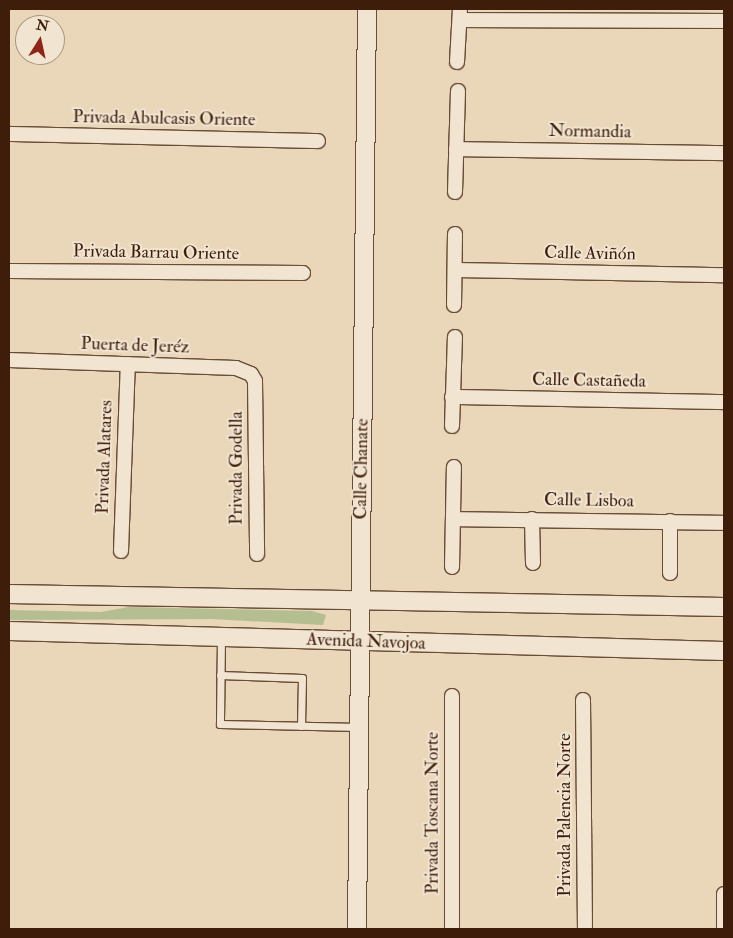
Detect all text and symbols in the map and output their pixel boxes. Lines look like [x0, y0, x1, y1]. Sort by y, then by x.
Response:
north arrow [15, 15, 65, 65]
text: N [35, 16, 50, 35]
street label: Privada Abulcasis Oriente [72, 107, 256, 131]
street label: Normandia [548, 120, 632, 144]
street label: Privada Barrau Oriente [73, 241, 239, 265]
street label: Calle Aviñón [544, 242, 636, 266]
street label: Puerta de Jeréz [80, 333, 190, 359]
street label: Calle Castañeda [532, 369, 646, 393]
street label: Privada Alatares [92, 400, 118, 514]
street label: Privada Godella [226, 411, 248, 525]
street label: Calle Chanate [350, 418, 374, 520]
street label: Calle Lisboa [544, 489, 634, 513]
street label: Avenida Navojoa [306, 629, 426, 655]
street label: Privada Toscana Norte [422, 732, 444, 894]
street label: Privada Palencia Norte [554, 733, 576, 897]

